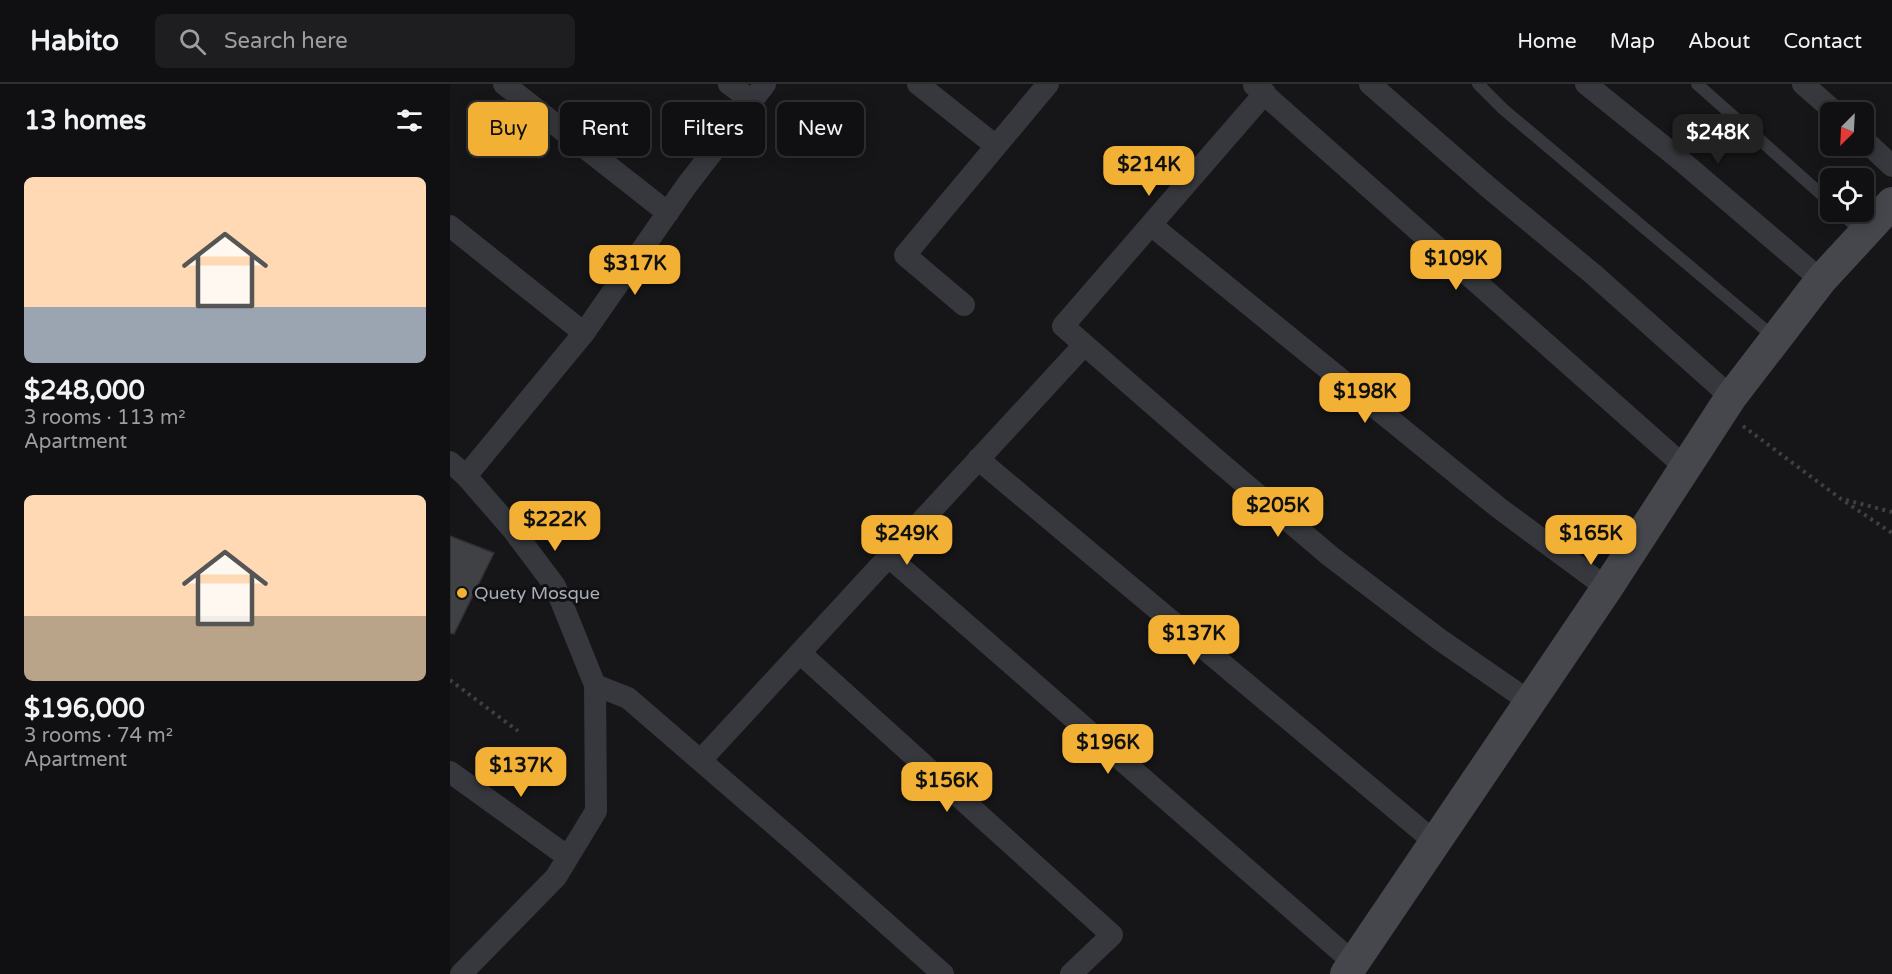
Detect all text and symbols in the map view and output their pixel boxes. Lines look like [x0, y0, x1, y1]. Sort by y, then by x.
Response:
search box [155, 14, 575, 68]
text: Habito [30, 24, 119, 58]
icon: search [176, 25, 209, 58]
text: Search here [224, 28, 348, 54]
text: Home [1517, 29, 1577, 54]
text: Map [1610, 29, 1655, 54]
text: About [1688, 29, 1750, 54]
text: Contact [1783, 29, 1862, 54]
chip: Buy [468, 102, 548, 156]
chip: Rent [560, 102, 650, 156]
chip: Filters [662, 102, 765, 156]
chip: New [777, 102, 864, 156]
north arrow [1820, 102, 1874, 156]
map controls [1820, 102, 1874, 222]
icon: filters [393, 104, 426, 137]
text: 13 homes [24, 105, 146, 136]
pin: $248K [1676, 114, 1760, 165]
text: $248K [1686, 121, 1750, 145]
pin: $214K [1107, 146, 1191, 197]
text: $214K [1117, 153, 1181, 177]
button: locate [1820, 168, 1874, 222]
icon: home [171, 216, 279, 324]
pin: $109K [1414, 240, 1498, 291]
pin: $317K [593, 245, 677, 296]
text: $109K [1424, 247, 1488, 271]
text: $317K [603, 252, 667, 276]
pin: $198K [1323, 373, 1407, 424]
text: $248,000 [24, 375, 145, 406]
text: $198K [1333, 380, 1397, 404]
text: 3 rooms · 113 m² [24, 406, 186, 430]
text: Apartment [24, 430, 127, 454]
pin: $205K [1236, 487, 1320, 538]
text: $205K [1246, 494, 1310, 518]
pin: $222K [513, 501, 597, 552]
text: $222K [523, 508, 587, 532]
pin: $249K [865, 515, 949, 566]
pin: $165K [1549, 515, 1633, 566]
text: $249K [875, 522, 939, 546]
text: $165K [1559, 522, 1623, 546]
icon: home [171, 534, 279, 642]
place label: Quety Mosque [474, 582, 600, 604]
marker: Quety Mosque [455, 586, 469, 600]
pin: $137K [1152, 615, 1236, 666]
text: $137K [1162, 622, 1226, 646]
text: $196,000 [24, 693, 145, 724]
text: 3 rooms · 74 m² [24, 724, 173, 748]
pin: $196K [1066, 724, 1150, 775]
text: $196K [1076, 731, 1140, 755]
pin: $137K [479, 747, 563, 798]
text: Apartment [24, 748, 127, 772]
text: $137K [489, 754, 553, 778]
pin: $156K [905, 762, 989, 813]
text: $156K [915, 769, 979, 793]

